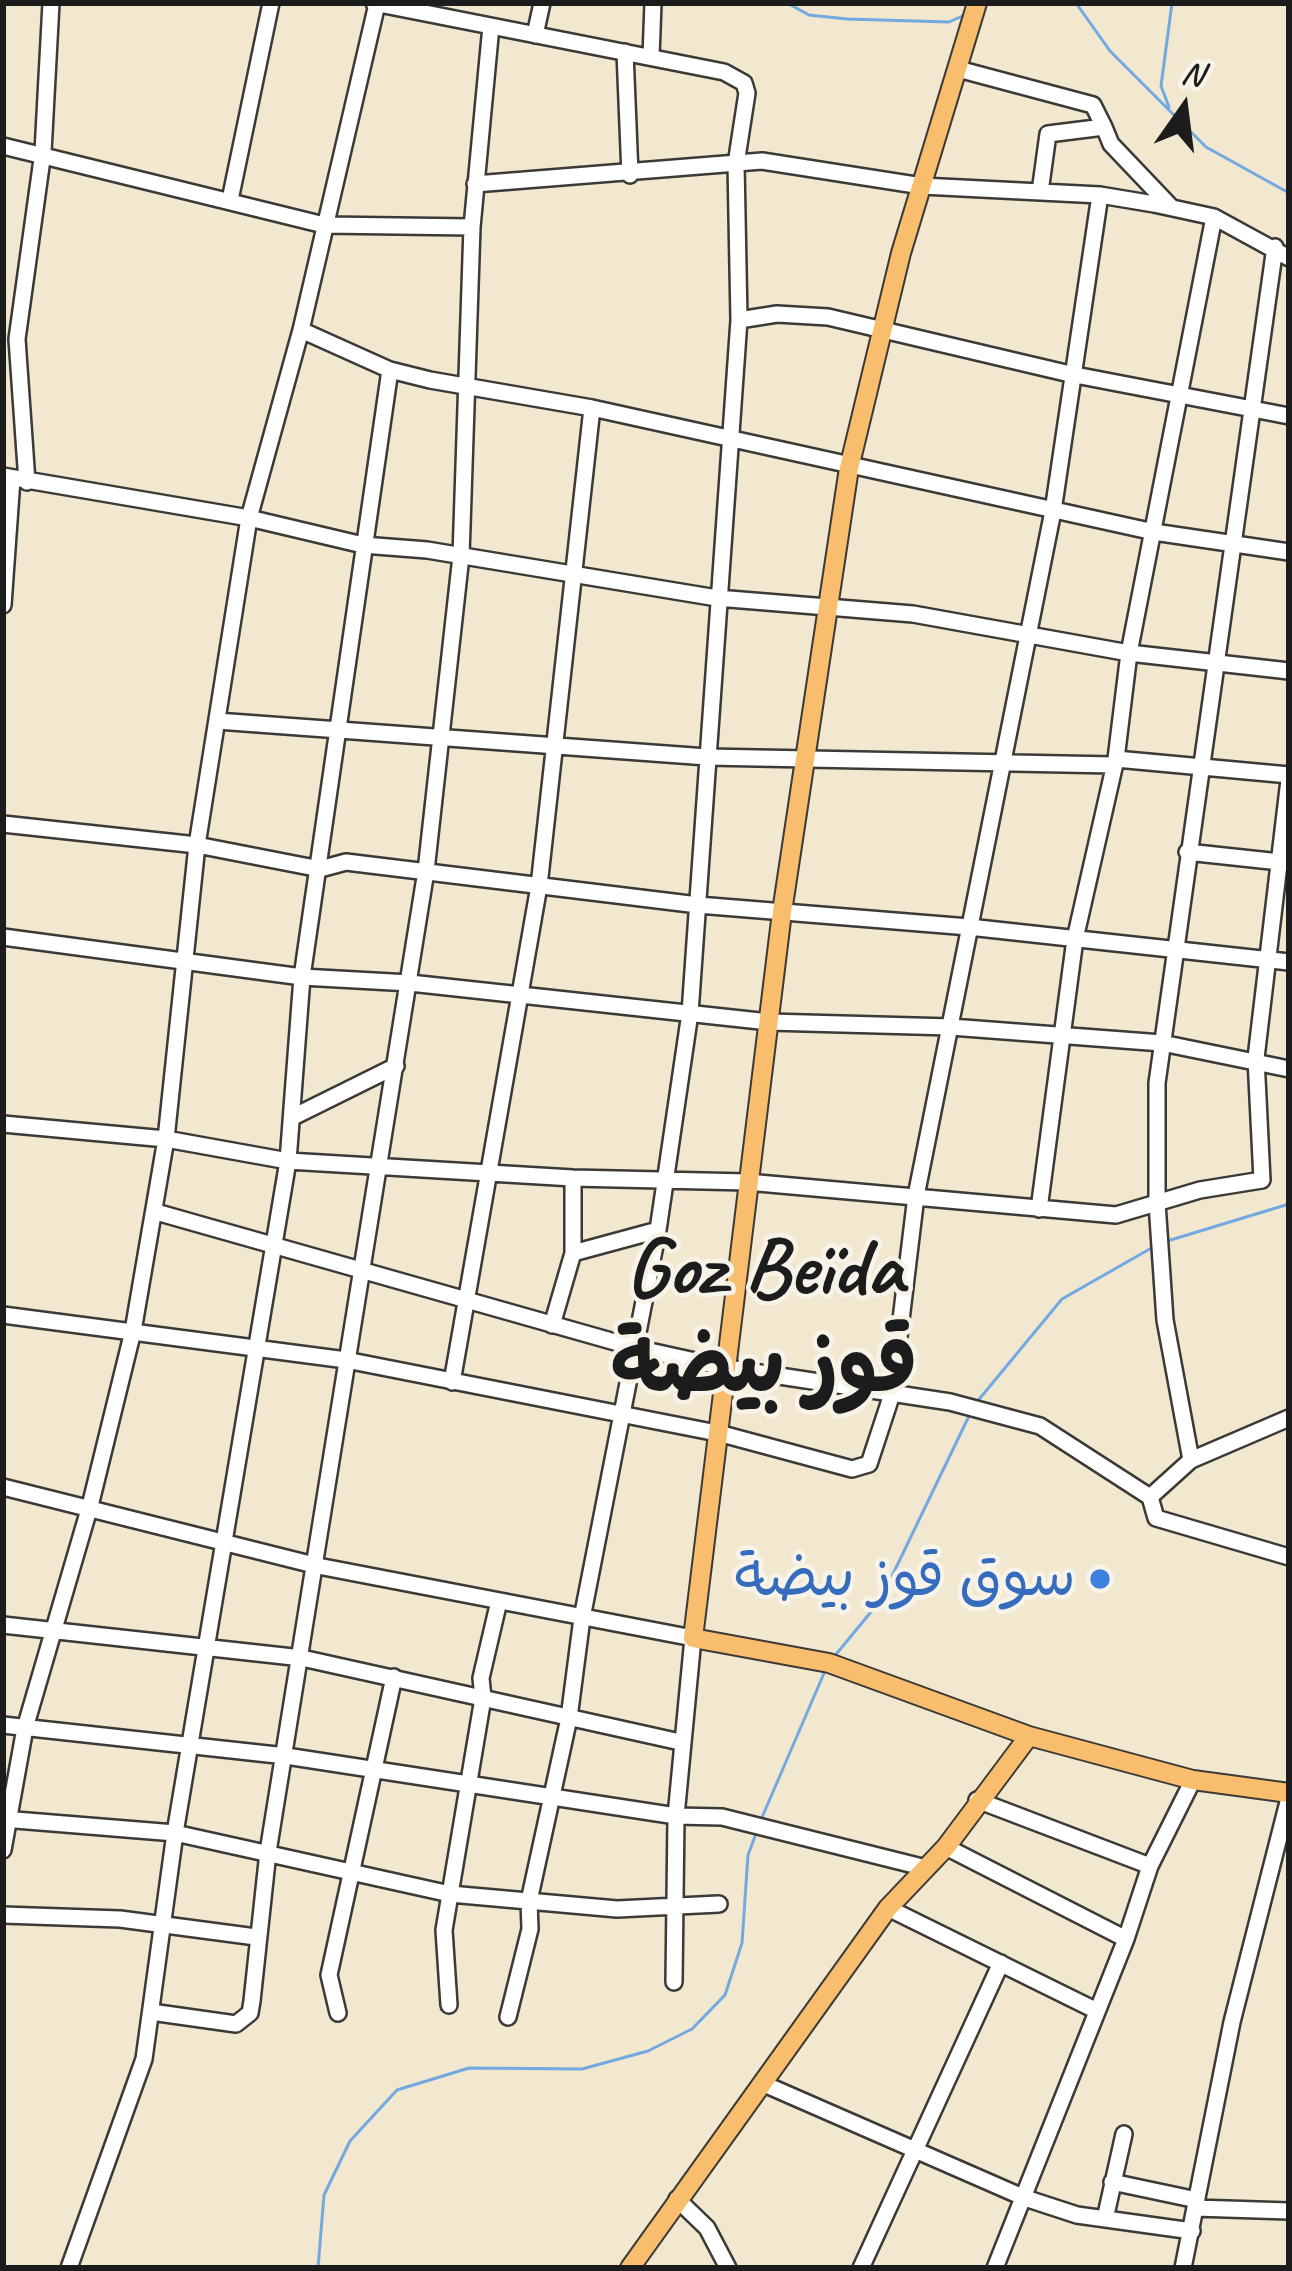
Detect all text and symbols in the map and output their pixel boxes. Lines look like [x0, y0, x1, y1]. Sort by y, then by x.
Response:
north arrow [1124, 48, 1244, 168]
text: N [1178, 50, 1208, 96]
district label: Goz Beïda قوز بيضة [611, 1222, 917, 1419]
place label: سوق قوز بيضة [735, 1543, 1076, 1615]
marker: سوق قوز بيضة [1087, 1566, 1113, 1592]

